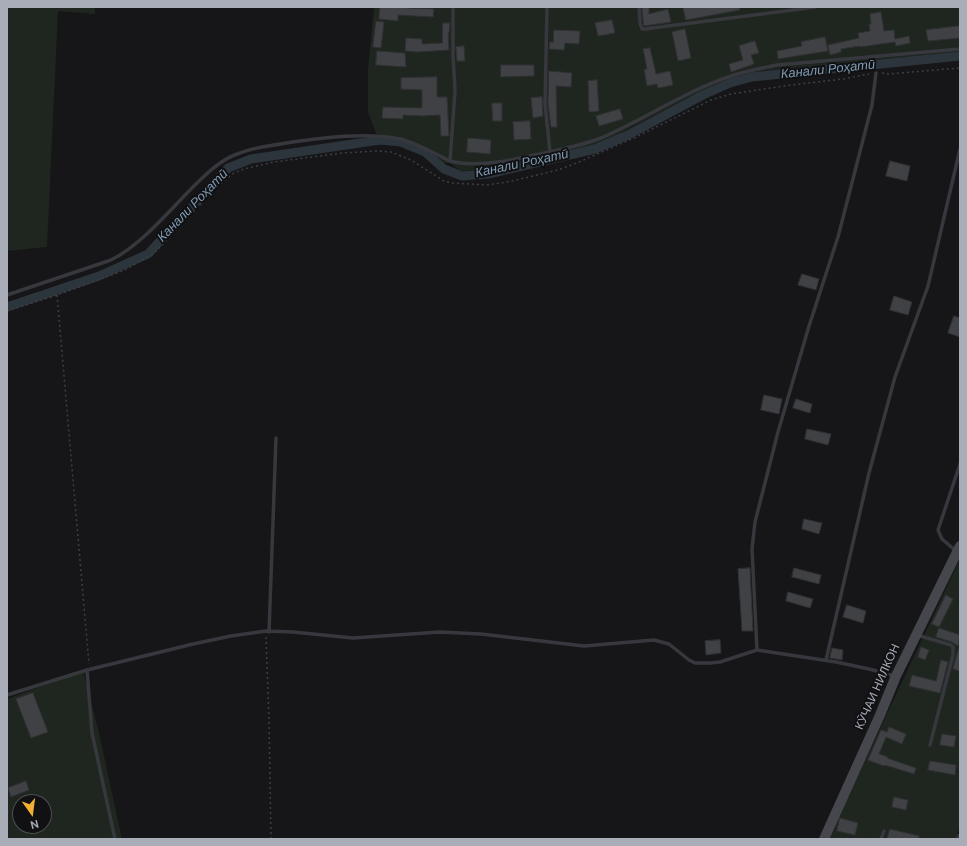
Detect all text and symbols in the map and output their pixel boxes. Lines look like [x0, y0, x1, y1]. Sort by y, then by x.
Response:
water label: Канали Роҳатӣ [780, 57, 876, 83]
water label: Канали Роҳатӣ [474, 147, 570, 181]
water label: Канали Роҳатӣ [154, 166, 232, 246]
street label: КӮЧАИ НИЛКОН [853, 642, 903, 732]
north arrow [12, 794, 52, 834]
text: N [29, 817, 40, 832]

